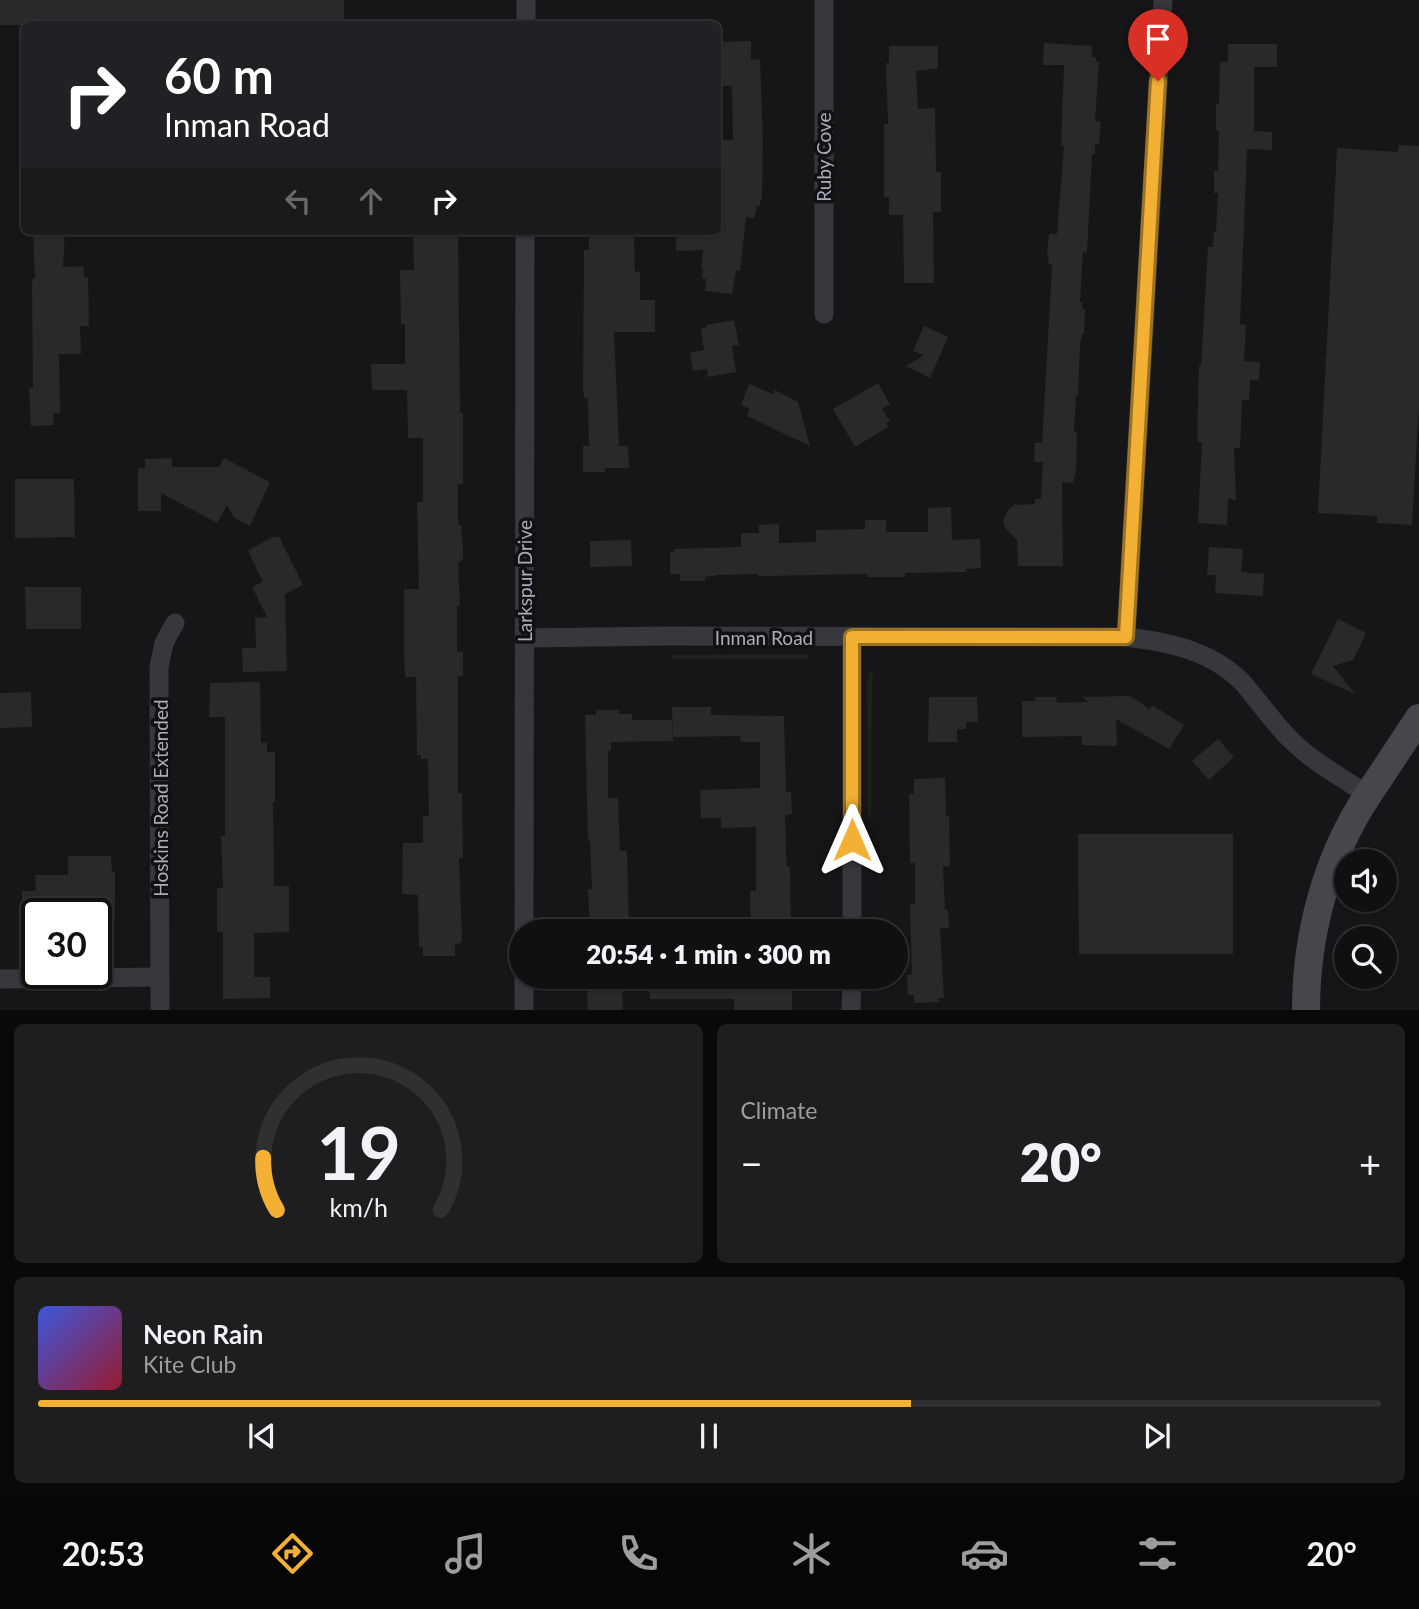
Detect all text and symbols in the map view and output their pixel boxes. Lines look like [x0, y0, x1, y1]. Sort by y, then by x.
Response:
pin [1128, 9, 1188, 81]
icon: arrive [1139, 20, 1177, 58]
text: 60 m [164, 46, 274, 104]
icon: right [49, 49, 140, 140]
text: Inman Road [164, 105, 330, 144]
street label: Ruby Cove [812, 112, 835, 202]
icon: left [279, 182, 317, 220]
icon: ahead [352, 182, 390, 220]
icon: right [425, 182, 463, 220]
street label: Larkspur Drive [513, 520, 536, 642]
street label: Inman Road [715, 626, 813, 649]
street label: Hoskins Road Extended [149, 699, 172, 897]
position arrow [815, 803, 889, 877]
map controls [1334, 849, 1397, 989]
button: sound [1334, 849, 1397, 912]
speed limit sign: 30 [21, 898, 112, 989]
button: search [1334, 926, 1397, 989]
text: 20:54 · 1 min · 300 m [586, 938, 831, 970]
text: Climate [741, 1096, 817, 1124]
text: 19 [316, 1108, 400, 1196]
text: 20° [1020, 1131, 1102, 1193]
text: − [741, 1140, 763, 1186]
text: + [1359, 1140, 1381, 1186]
text: km/h [329, 1191, 388, 1221]
text: Neon Rain [143, 1318, 263, 1350]
text: Kite Club [143, 1350, 236, 1378]
icon: previous [243, 1417, 281, 1455]
icon: pause [690, 1417, 728, 1455]
icon: next [1138, 1417, 1176, 1455]
icon: directions [268, 1529, 317, 1578]
icon: music [441, 1529, 490, 1578]
icon: phone [614, 1529, 663, 1578]
icon: climate [787, 1529, 836, 1578]
icon: car [960, 1529, 1009, 1578]
icon: filters [1133, 1529, 1182, 1578]
text: 20:53 [62, 1534, 144, 1573]
text: 20° [1306, 1534, 1357, 1573]

